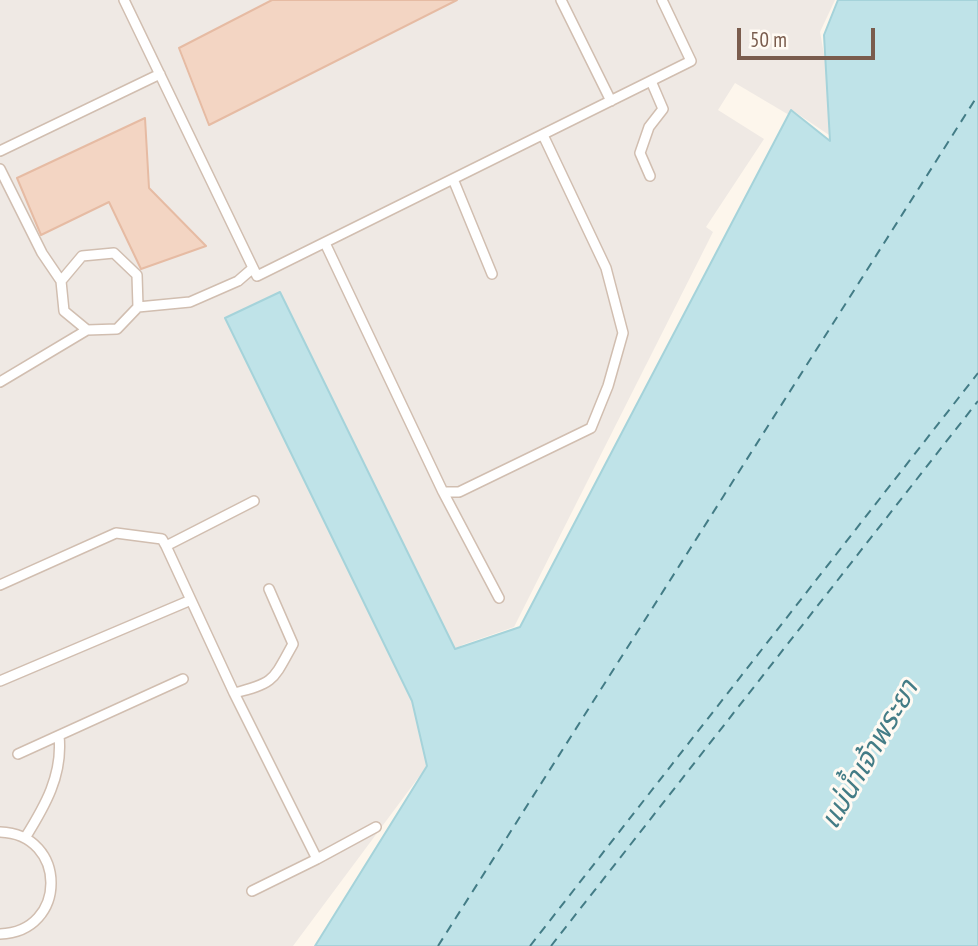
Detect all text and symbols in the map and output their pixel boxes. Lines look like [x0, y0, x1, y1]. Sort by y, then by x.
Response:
scale bar [740, 14, 878, 58]
text: 50 m [750, 26, 787, 53]
water label: แม่น้ำเจ้าพระยา [814, 675, 926, 835]

